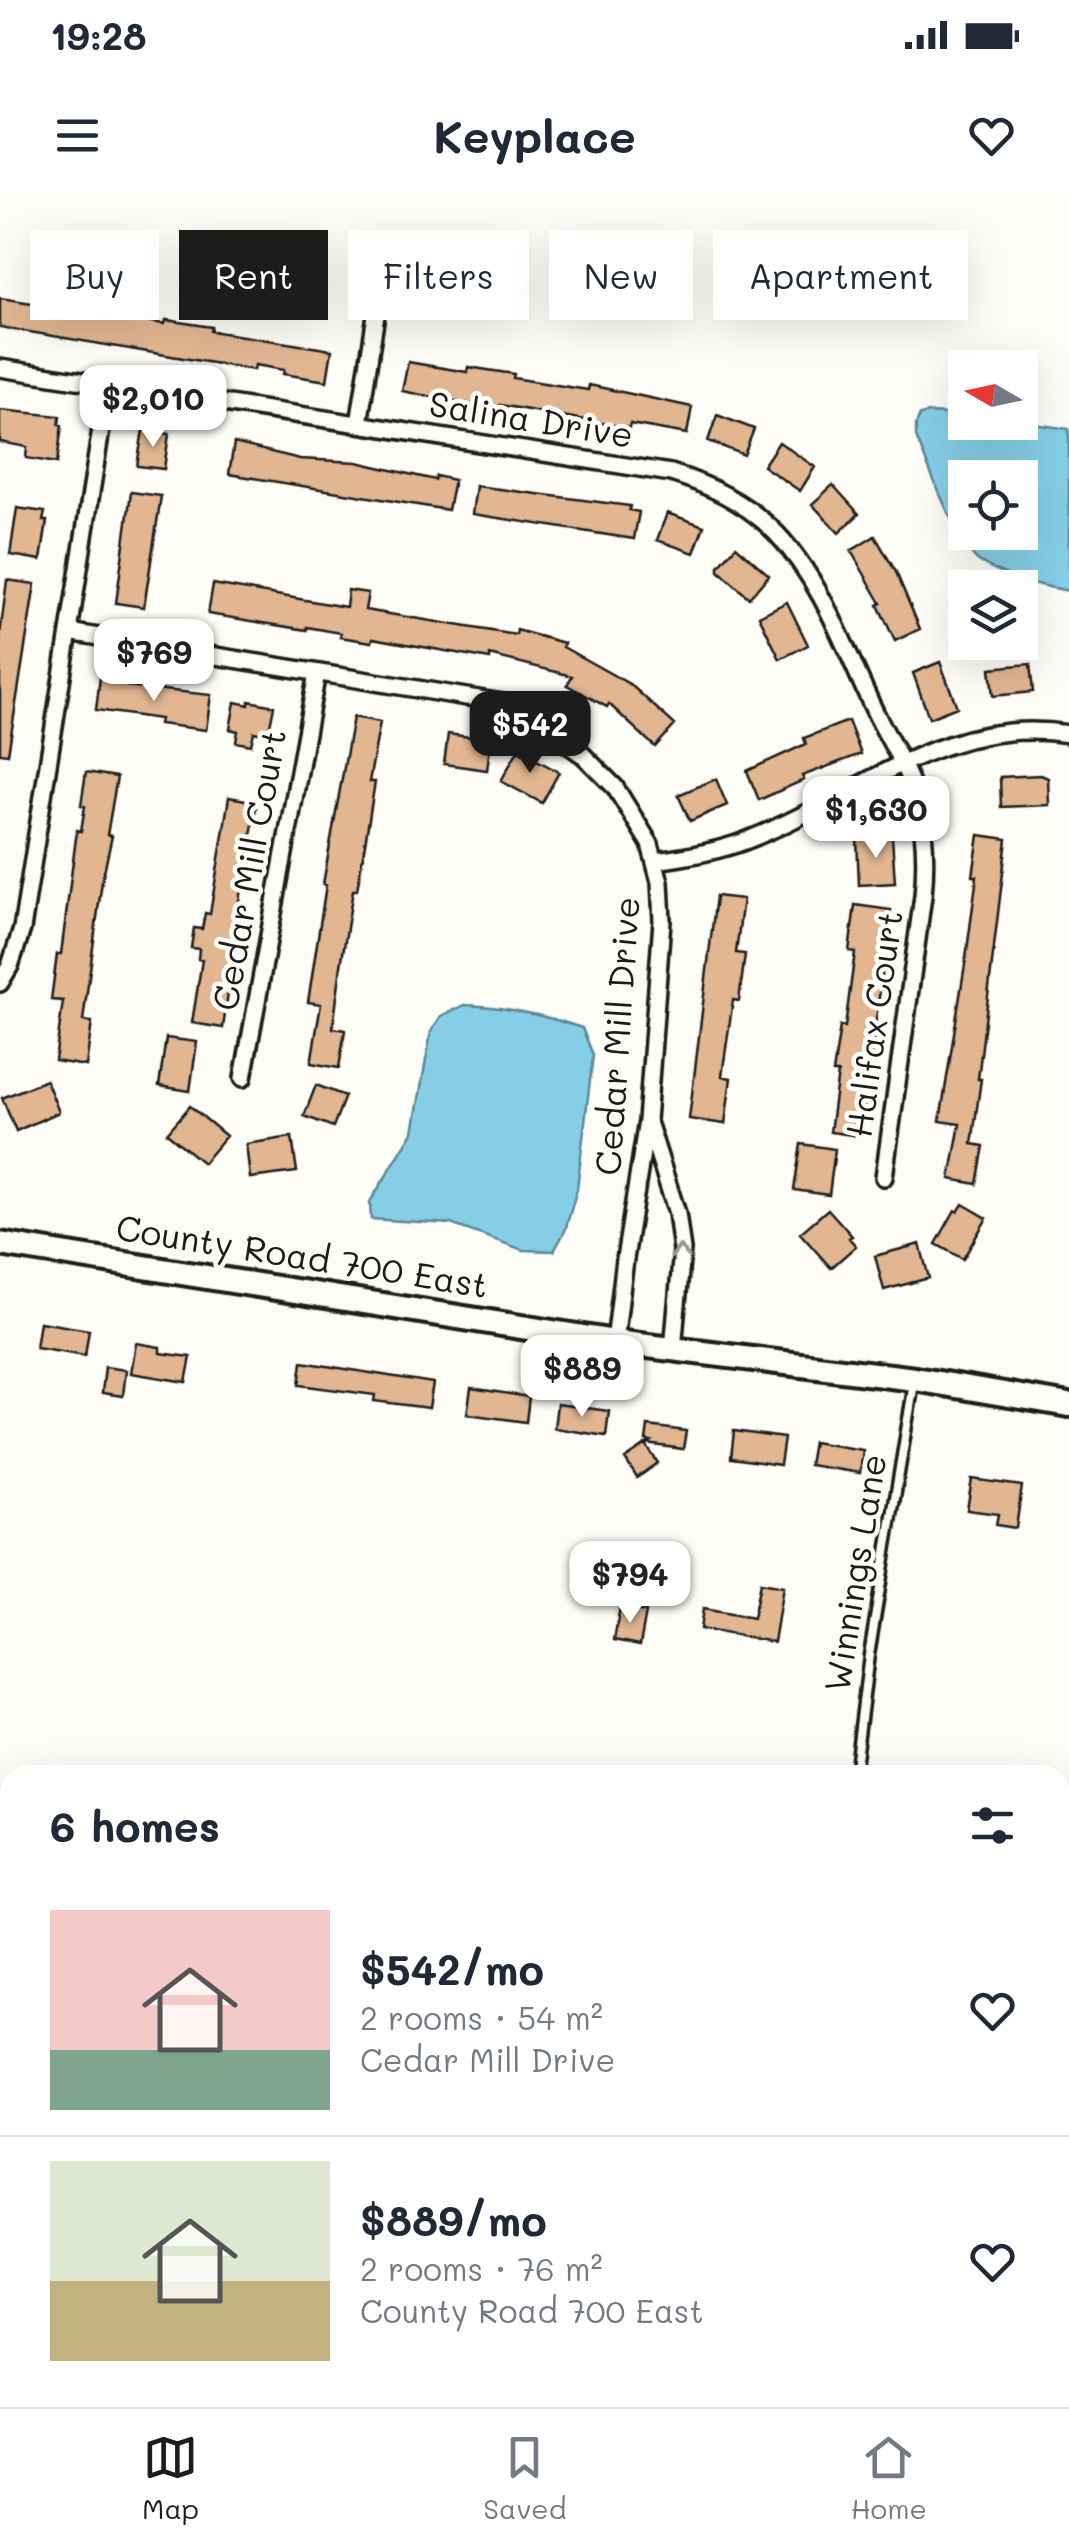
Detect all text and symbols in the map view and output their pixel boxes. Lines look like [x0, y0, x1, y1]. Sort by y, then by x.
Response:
text: 19:28 [50, 10, 147, 60]
text: Keyplace [433, 106, 636, 164]
icon: menu [50, 108, 105, 163]
icon: heart [964, 108, 1019, 163]
chip: Buy [30, 230, 159, 320]
chip: Rent [179, 230, 328, 320]
chip: Filters [348, 230, 529, 320]
chip: New [549, 230, 693, 320]
chip: Apartment [713, 230, 968, 320]
north arrow [948, 350, 1038, 440]
map controls [948, 350, 1038, 660]
pin: $2,010 [72, 365, 234, 450]
text: $2,010 [102, 376, 204, 418]
street label: Salina Drive [426, 379, 637, 457]
button: locate [948, 460, 1038, 550]
button: layers [948, 570, 1038, 660]
pin: $769 [95, 619, 213, 704]
text: $769 [116, 630, 192, 672]
pin: $542 [471, 691, 589, 776]
text: $542 [492, 702, 568, 744]
street label: Cedar Mill Court [201, 725, 295, 1014]
pin: $1,630 [795, 776, 957, 861]
text: $1,630 [825, 787, 927, 829]
street label: Cedar Mill Drive [583, 895, 649, 1177]
street label: Halifax Court [834, 907, 912, 1140]
street label: County Road 700 East [113, 1203, 491, 1307]
one-way arrow [669, 1244, 690, 1260]
pin: $889 [523, 1335, 641, 1420]
text: $889 [543, 1346, 621, 1388]
street label: Winnings Lane [813, 1451, 896, 1695]
pin: $794 [571, 1541, 689, 1626]
text: $794 [591, 1552, 669, 1594]
text: 6 homes [50, 1798, 220, 1853]
icon: filters [965, 1798, 1020, 1853]
text: $542/mo [360, 1941, 544, 1996]
icon: home [130, 1950, 250, 2070]
icon: heart [965, 1983, 1020, 2038]
text: 2 rooms · 54 m² [360, 1996, 603, 2038]
text: Cedar Mill Drive [360, 2038, 615, 2080]
text: $889/mo [360, 2192, 547, 2247]
icon: home [130, 2201, 250, 2321]
icon: heart [965, 2234, 1020, 2289]
text: 2 rooms · 76 m² [360, 2247, 603, 2289]
text: County Road 700 East [360, 2289, 703, 2331]
tab: Map [142, 2430, 199, 2526]
tab: Saved [483, 2430, 566, 2526]
tab: Home [851, 2430, 927, 2526]

